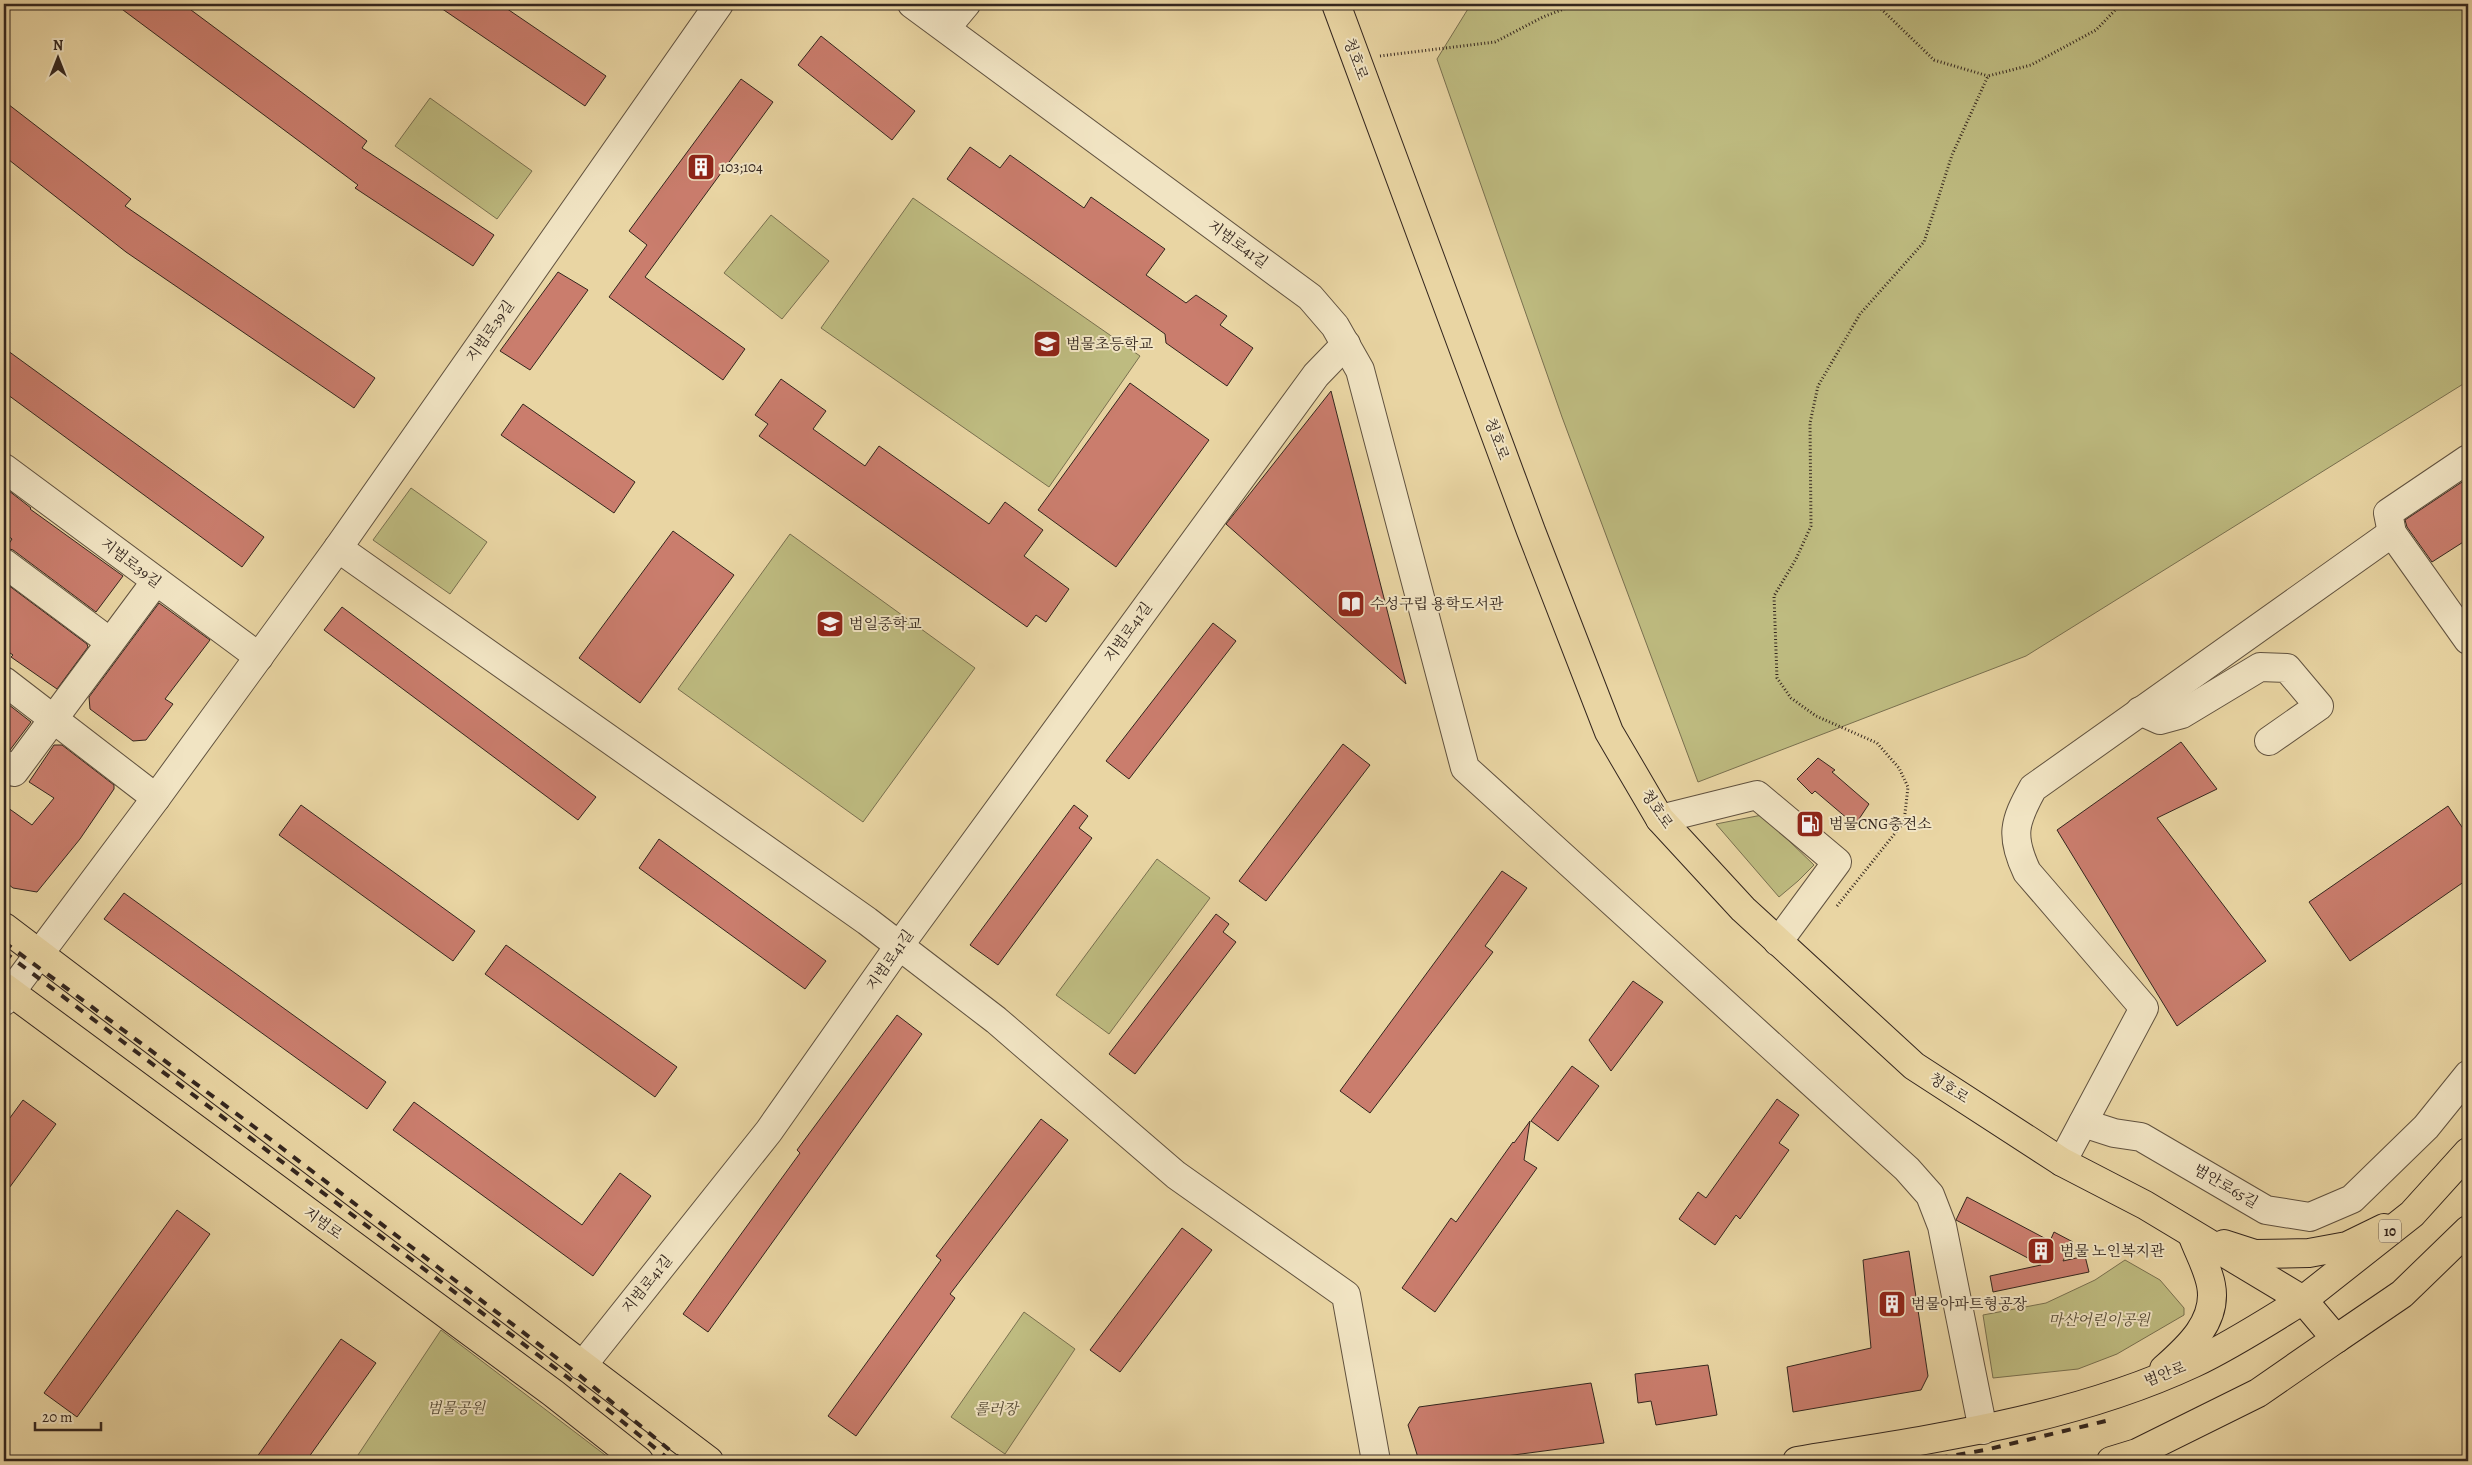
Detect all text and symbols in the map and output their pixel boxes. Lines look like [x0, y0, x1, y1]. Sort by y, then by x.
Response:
north arrow [32, 32, 82, 82]
street label: 청호로 [1339, 35, 1373, 83]
text: N [53, 36, 63, 55]
building icon: 103;104 [686, 152, 716, 182]
place label: 103;104 [720, 157, 763, 177]
street label: 지범로41길 [1204, 215, 1272, 273]
street label: 지범로39길 [461, 296, 519, 366]
school or university icon: 범물초등학교 [1032, 329, 1062, 359]
place label: 범물초등학교 [1066, 334, 1153, 354]
street label: 청호로 [1480, 415, 1514, 463]
street label: 지범로39길 [97, 534, 165, 592]
library icon: 수성구립 용학도서관 [1336, 589, 1366, 619]
place label: 수성구립 용학도서관 [1370, 594, 1504, 614]
street label: 지범로41길 [1099, 598, 1157, 666]
school or university icon: 범일중학교 [815, 609, 845, 639]
place label: 범일중학교 [849, 614, 922, 634]
street label: 청호로 [1637, 785, 1678, 833]
fuel station icon: 범물CNG충전소 [1795, 809, 1825, 839]
place label: 범물CNG충전소 [1829, 814, 1932, 834]
street label: 지범로41길 [862, 926, 918, 994]
street label: 청호로 [1925, 1068, 1973, 1108]
street label: 범안로65길 [2190, 1160, 2262, 1212]
street label: 지범로 [300, 1202, 347, 1244]
road number: 10 [2379, 1220, 2401, 1242]
building icon: 범물 노인복지관 [2026, 1236, 2056, 1266]
place label: 범물 노인복지관 [2060, 1241, 2165, 1261]
street label: 지범로41길 [617, 1251, 677, 1317]
building icon: 범물아파트형공장 [1877, 1289, 1907, 1319]
place label: 범물아파트형공장 [1911, 1294, 2027, 1314]
park label: 마산어린이공원 [2048, 1310, 2151, 1330]
street label: 범안로 [2141, 1357, 2189, 1391]
park label: 범물공원 [427, 1398, 486, 1418]
park label: 롤러장 [974, 1399, 1020, 1419]
scale bar [35, 1400, 101, 1432]
text: 20 m [42, 1407, 73, 1427]

